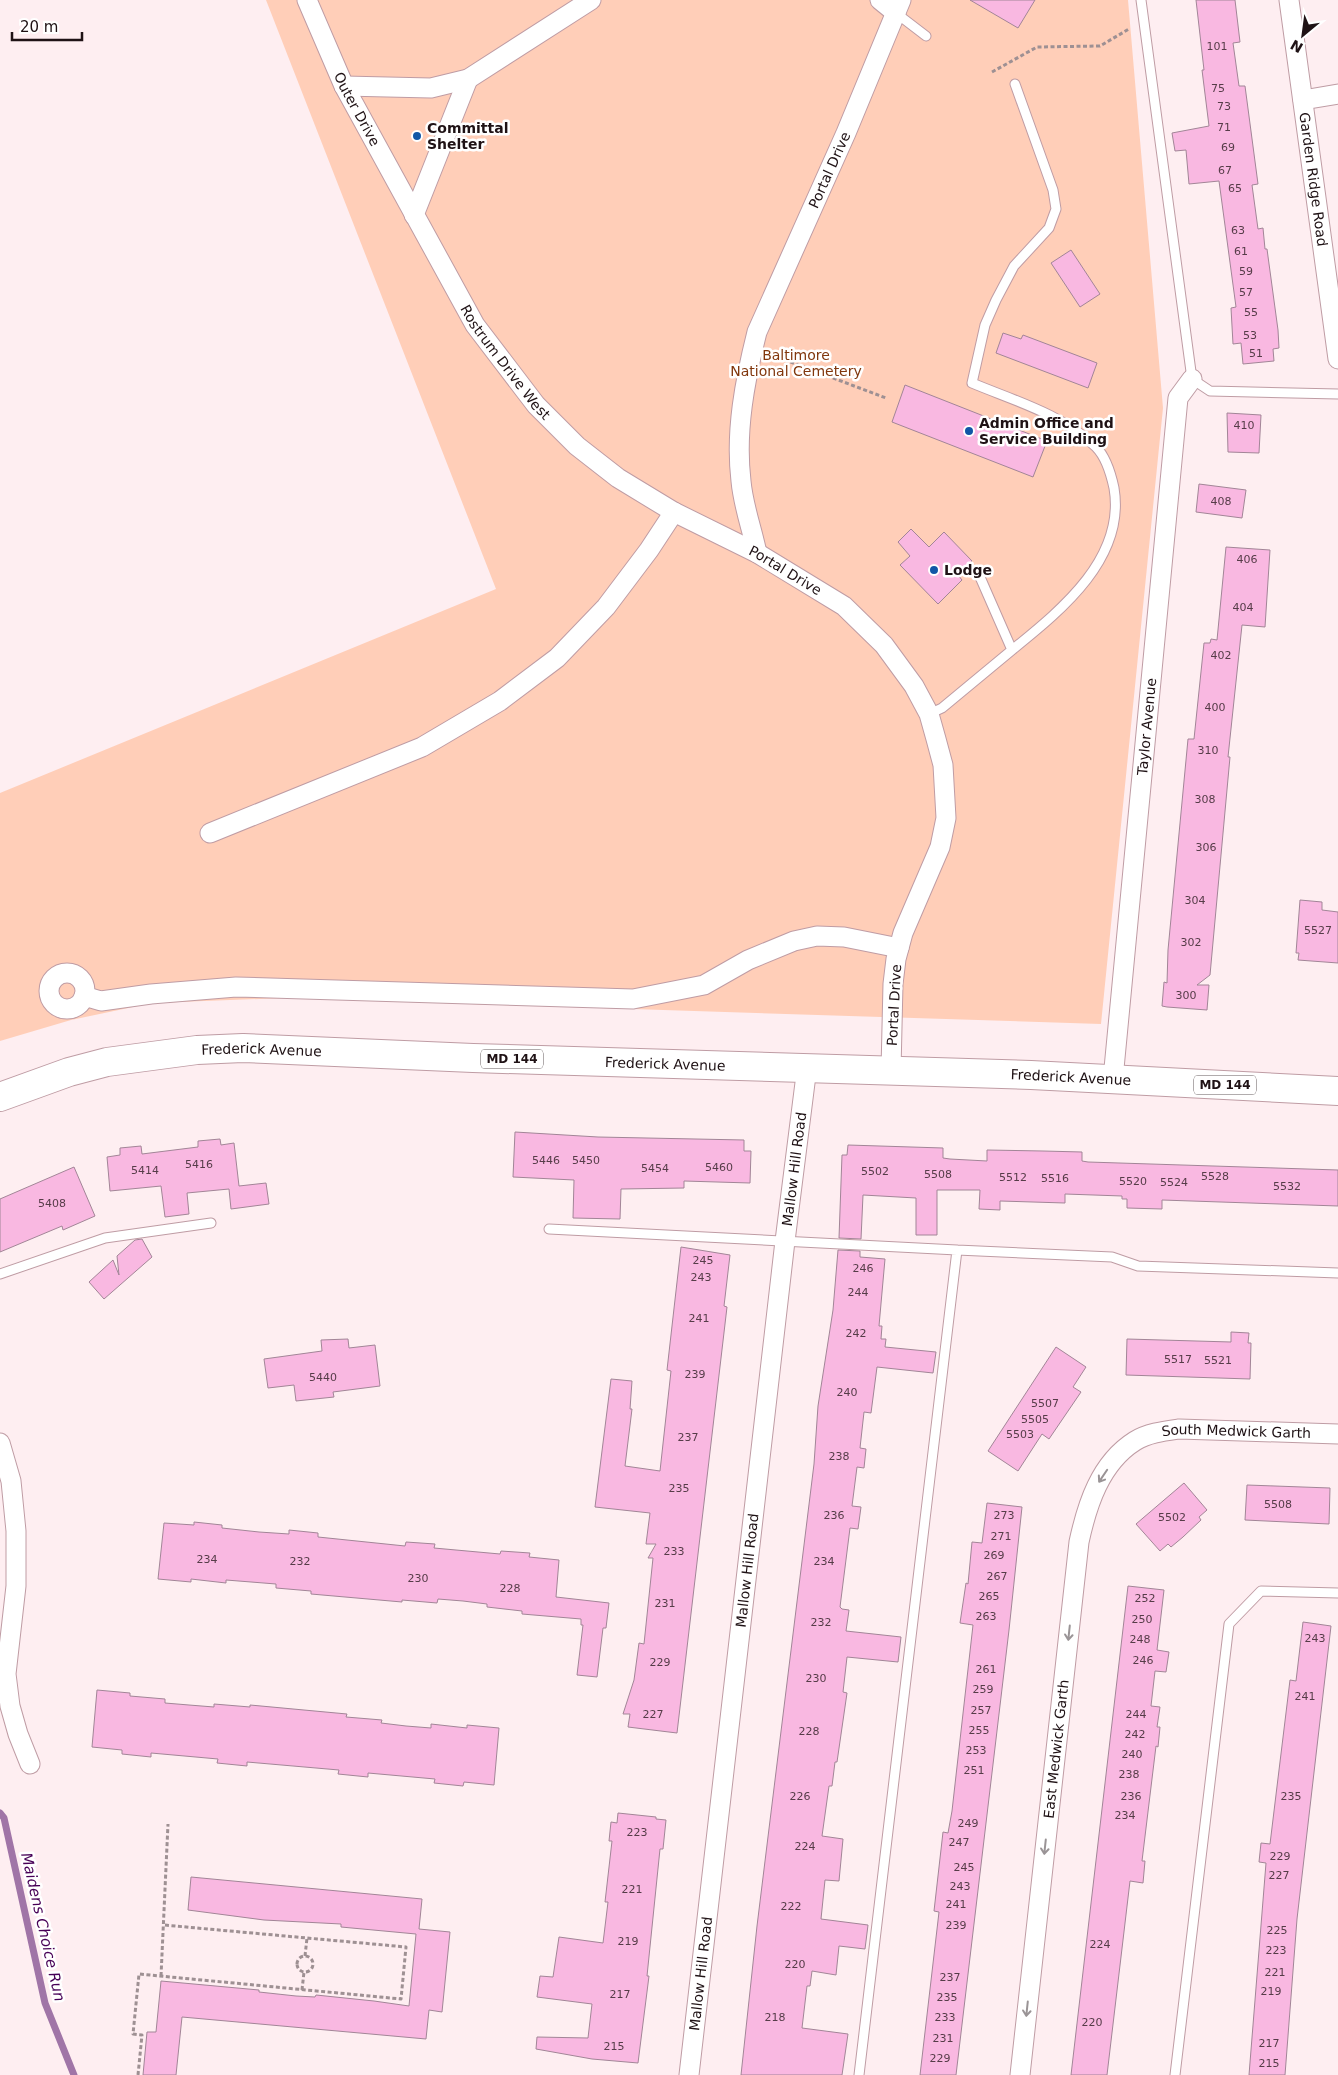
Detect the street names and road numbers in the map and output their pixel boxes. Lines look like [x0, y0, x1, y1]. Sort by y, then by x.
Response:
street label: Outer Drive [331, 70, 383, 149]
street label: Garden Ridge Road [1296, 111, 1331, 248]
street label: Portal Drive [805, 129, 854, 211]
street label: Rostrum Drive West [457, 302, 554, 423]
street label: Portal Drive [746, 542, 825, 598]
street label: Taylor Avenue [1134, 677, 1159, 777]
street label: Portal Drive [884, 964, 904, 1046]
street label: Frederick Avenue [201, 1040, 322, 1059]
road number: MD 144 [481, 1050, 543, 1068]
street label: Frederick Avenue [605, 1054, 726, 1074]
street label: Frederick Avenue [1010, 1066, 1132, 1088]
road number: MD 144 [1194, 1076, 1256, 1094]
street label: Mallow Hill Road [779, 1111, 809, 1227]
street label: South Medwick Garth [1160, 1421, 1311, 1441]
street label: Mallow Hill Road [733, 1512, 762, 1628]
street label: East Medwick Garth [1040, 1679, 1072, 1819]
street label: Mallow Hill Road [686, 1916, 715, 2032]

